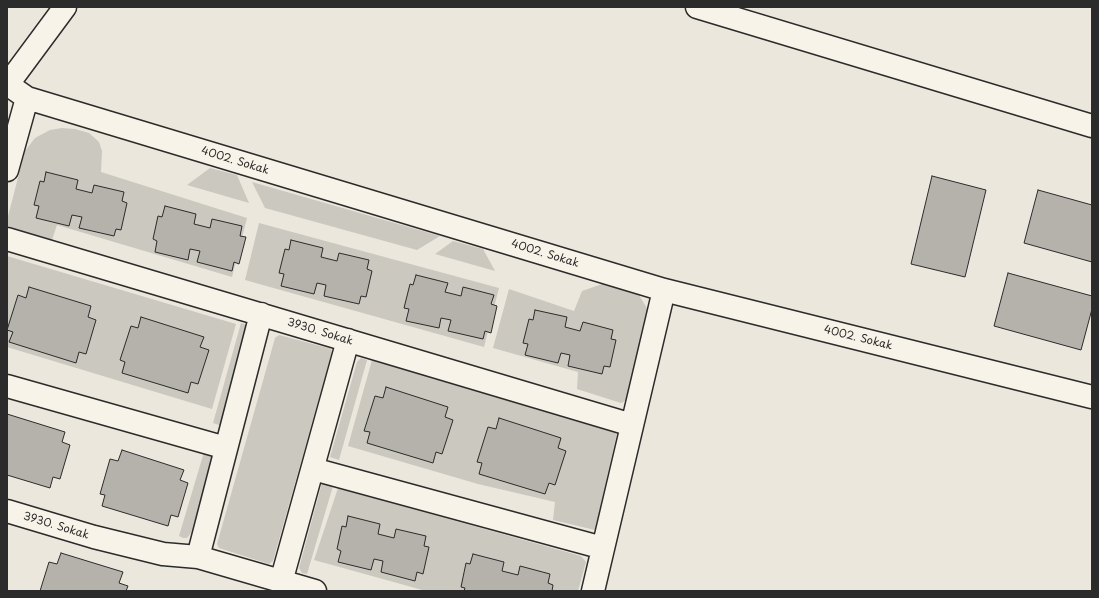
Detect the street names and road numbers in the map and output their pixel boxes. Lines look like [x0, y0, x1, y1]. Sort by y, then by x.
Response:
street label: 4002. Sokak [199, 144, 271, 178]
street label: 4002. Sokak [509, 237, 581, 271]
street label: 3930. Sokak [285, 316, 355, 348]
street label: 4002. Sokak [822, 323, 894, 353]
street label: 3930. Sokak [21, 510, 91, 542]

